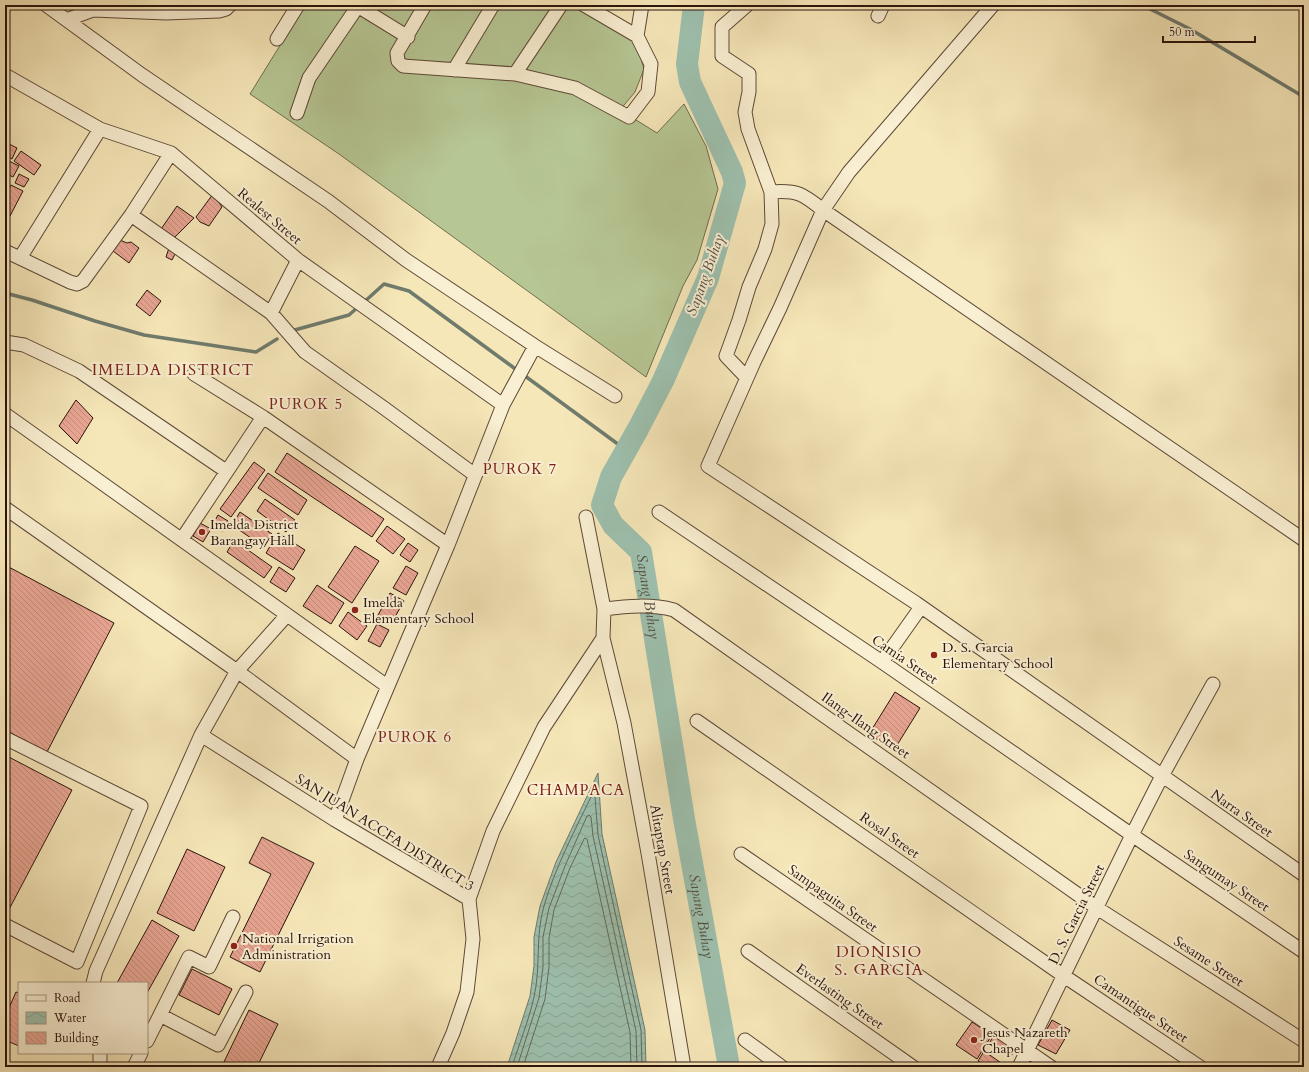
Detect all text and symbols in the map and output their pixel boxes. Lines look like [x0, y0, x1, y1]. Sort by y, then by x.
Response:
scale bar [1163, 18, 1255, 44]
text: 50 m [1169, 24, 1196, 40]
street label: Realest Street [233, 184, 306, 249]
water label: Sapang Buhay [681, 231, 729, 319]
district label: IMELDA DISTRICT [92, 359, 254, 381]
district label: PUROK 5 [269, 394, 343, 414]
district label: PUROK 7 [483, 459, 557, 479]
place label: Imelda District Barangay Hall [210, 515, 299, 550]
marker: Imelda District Barangay Hall [197, 527, 207, 537]
water label: Sapang Buhay [632, 553, 665, 641]
place label: Imelda Elementary School [363, 593, 475, 628]
marker: Imelda Elementary School [350, 605, 360, 615]
street label: Camia Street [868, 630, 942, 689]
place label: D. S. Garcia Elementary School [942, 638, 1054, 673]
marker: D. S. Garcia Elementary School [929, 650, 939, 660]
street label: Ilang-Ilang Street [818, 688, 914, 763]
district label: PUROK 6 [378, 727, 452, 747]
street label: SAN JUAN ACCFA DISTRICT 3 [292, 769, 478, 895]
district label: CHAMPACA [527, 780, 625, 800]
street label: Narra Street [1207, 785, 1277, 842]
street label: Alitaptap Street [645, 803, 680, 896]
street label: Rosal Street [856, 808, 924, 863]
street label: Sangumay Street [1180, 845, 1274, 916]
street label: Sampaguita Street [784, 860, 882, 937]
street label: D. S. Garcia Street [1044, 861, 1109, 967]
water label: Sapang Buhay [684, 872, 719, 961]
place label: National Irrigation Administration [242, 929, 354, 964]
street label: Sesame Street [1170, 932, 1248, 991]
marker: National Irrigation Administration [229, 941, 239, 951]
district label: DIONISIO S. GARCIA [834, 941, 924, 981]
street label: Everlasting Street [792, 959, 888, 1034]
street label: Camantigue Street [1090, 970, 1192, 1047]
legend [18, 982, 148, 1054]
text: Road [54, 990, 81, 1006]
text: Water [53, 1010, 87, 1026]
place label: Jesus Nazareth Chapel [980, 1023, 1068, 1058]
text: Building [54, 1030, 99, 1046]
marker: Jesus Nazareth Chapel [969, 1035, 979, 1045]

